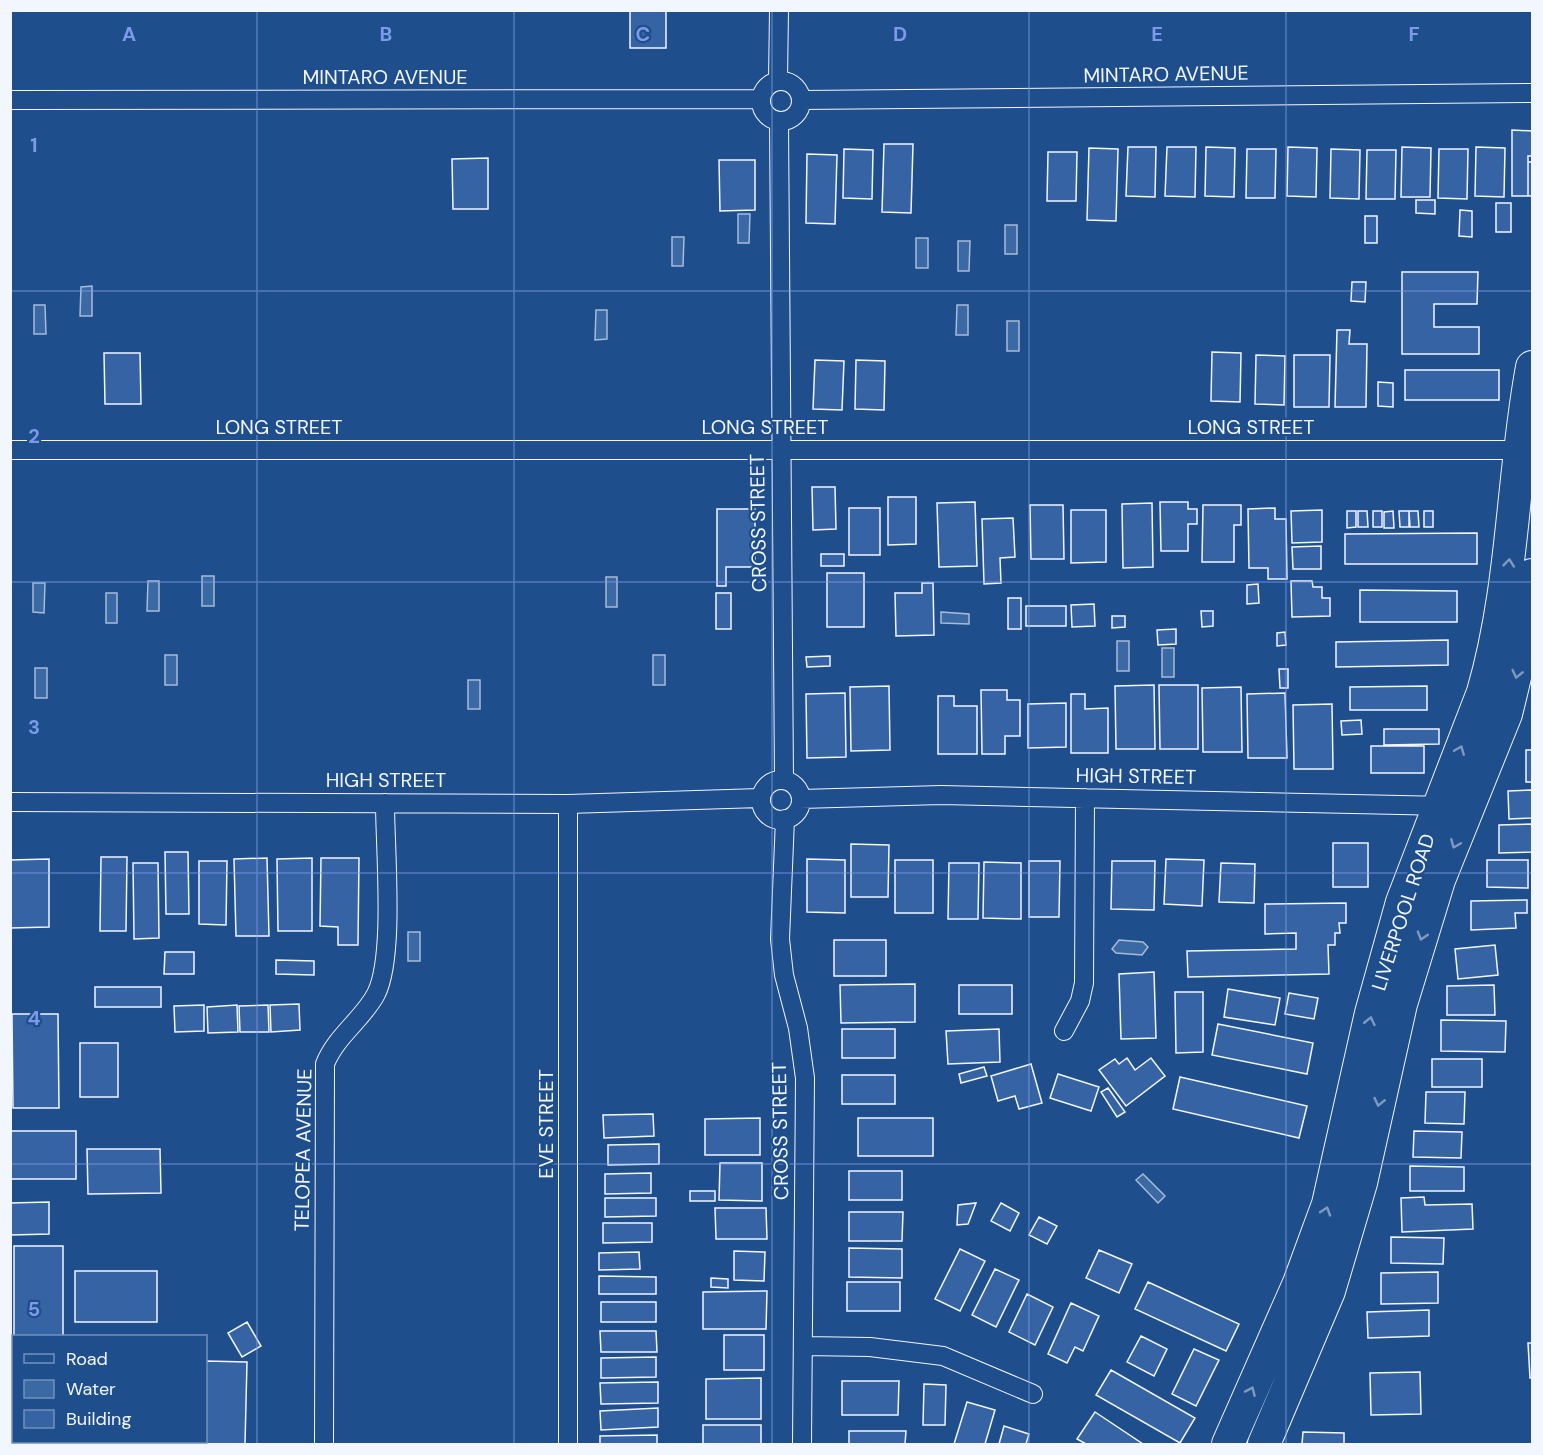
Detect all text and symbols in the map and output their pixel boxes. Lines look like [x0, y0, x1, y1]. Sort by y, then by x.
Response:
text: A [122, 21, 136, 47]
text: B [380, 21, 392, 47]
text: C [636, 21, 650, 47]
text: D [893, 21, 907, 47]
text: E [1151, 21, 1163, 47]
text: F [1408, 21, 1420, 47]
street label: MINTARO AVENUE [1083, 60, 1249, 88]
street label: MINTARO AVENUE [302, 64, 468, 90]
text: 1 [30, 132, 38, 158]
street label: LONG STREET [215, 414, 343, 440]
street label: LONG STREET [701, 414, 829, 440]
street label: LONG STREET [1187, 414, 1315, 440]
text: 2 [28, 423, 40, 449]
street label: CROSS STREET [744, 454, 772, 592]
one-way arrow [1502, 558, 1515, 567]
one-way arrow [1511, 669, 1524, 679]
text: 3 [28, 714, 40, 740]
one-way arrow [1453, 746, 1465, 757]
street label: HIGH STREET [1075, 762, 1197, 790]
street label: HIGH STREET [326, 767, 446, 793]
street label: LIVERPOOL ROAD [1365, 830, 1441, 994]
one-way arrow [1450, 838, 1462, 849]
one-way arrow [1417, 930, 1429, 941]
text: 4 [28, 1005, 41, 1031]
one-way arrow [1362, 1016, 1375, 1026]
street label: CROSS STREET [766, 1062, 794, 1200]
street label: TELOPEA AVENUE [289, 1068, 317, 1232]
street label: EVE STREET [533, 1069, 559, 1179]
one-way arrow [1373, 1097, 1386, 1107]
one-way arrow [1319, 1206, 1331, 1217]
text: 5 [28, 1296, 40, 1322]
legend [12, 1335, 207, 1443]
text: Road [66, 1347, 108, 1371]
text: Water [66, 1377, 116, 1401]
one-way arrow [1244, 1386, 1256, 1397]
text: Building [66, 1407, 131, 1431]

